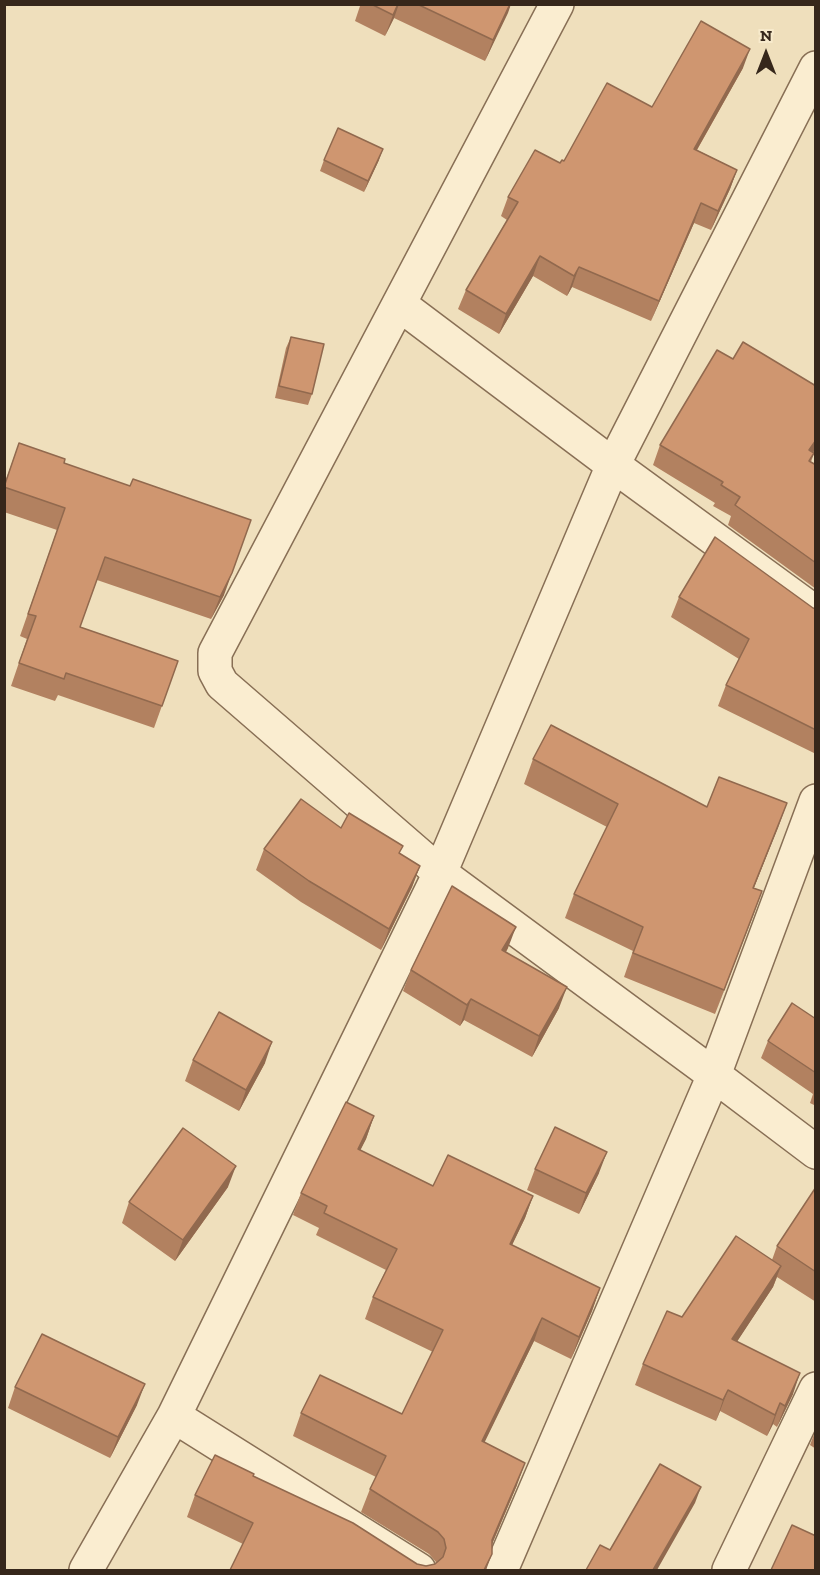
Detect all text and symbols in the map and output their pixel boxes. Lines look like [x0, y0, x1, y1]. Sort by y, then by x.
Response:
north arrow [736, 24, 796, 84]
text: N [760, 26, 772, 45]

